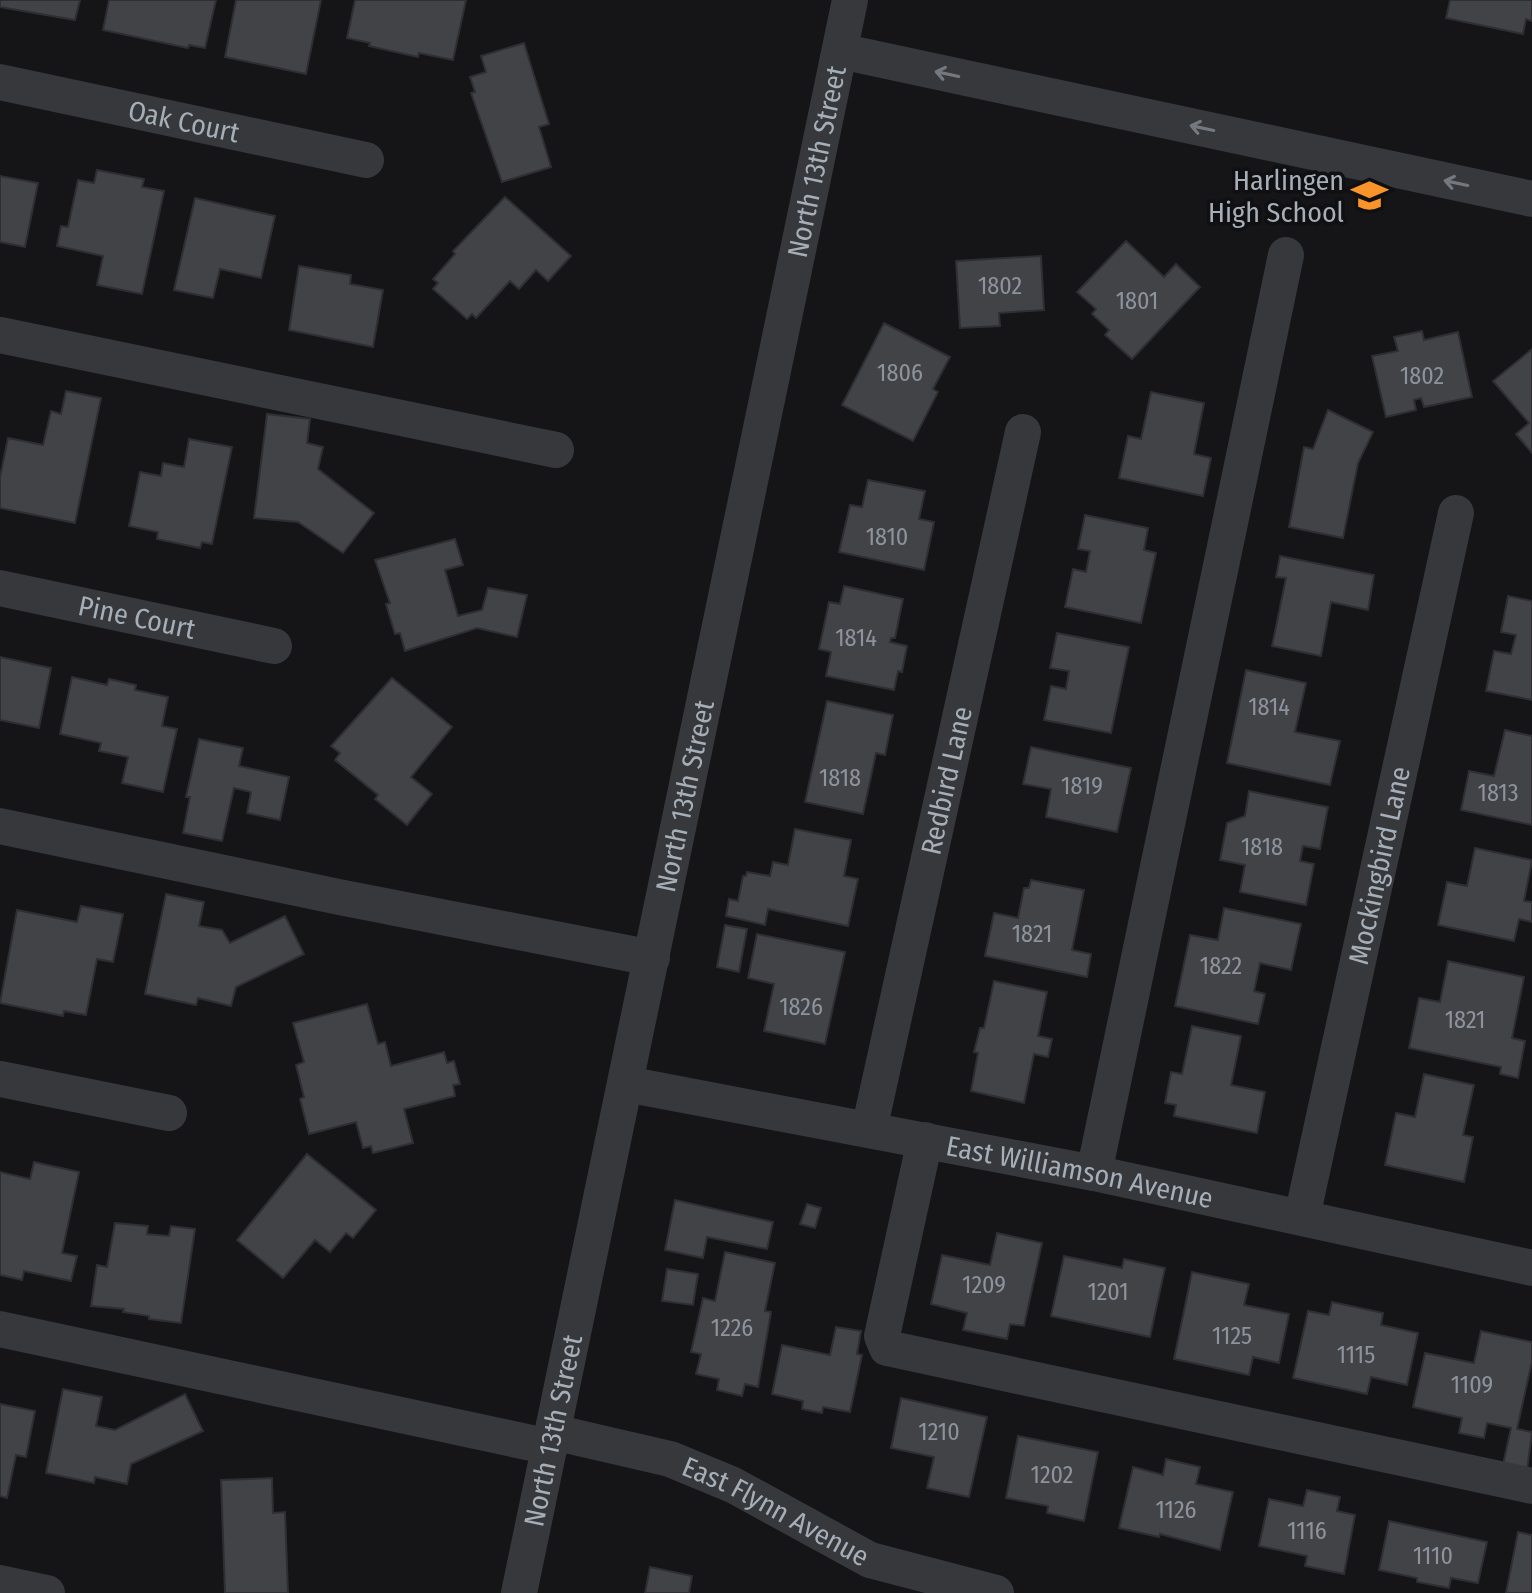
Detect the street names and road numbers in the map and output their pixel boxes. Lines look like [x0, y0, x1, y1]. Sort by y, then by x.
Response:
street label: North 13th Street [780, 62, 853, 260]
street label: Oak Court [125, 93, 243, 149]
street label: Pine Court [75, 589, 199, 646]
street label: North 13th Street [649, 696, 721, 895]
street label: Redbird Lane [914, 703, 978, 858]
street label: Mockingbird Lane [1341, 763, 1417, 967]
street label: East Williamson Avenue [943, 1129, 1216, 1215]
street label: North 13th Street [517, 1331, 589, 1529]
street label: East Flynn Avenue [678, 1449, 875, 1573]

